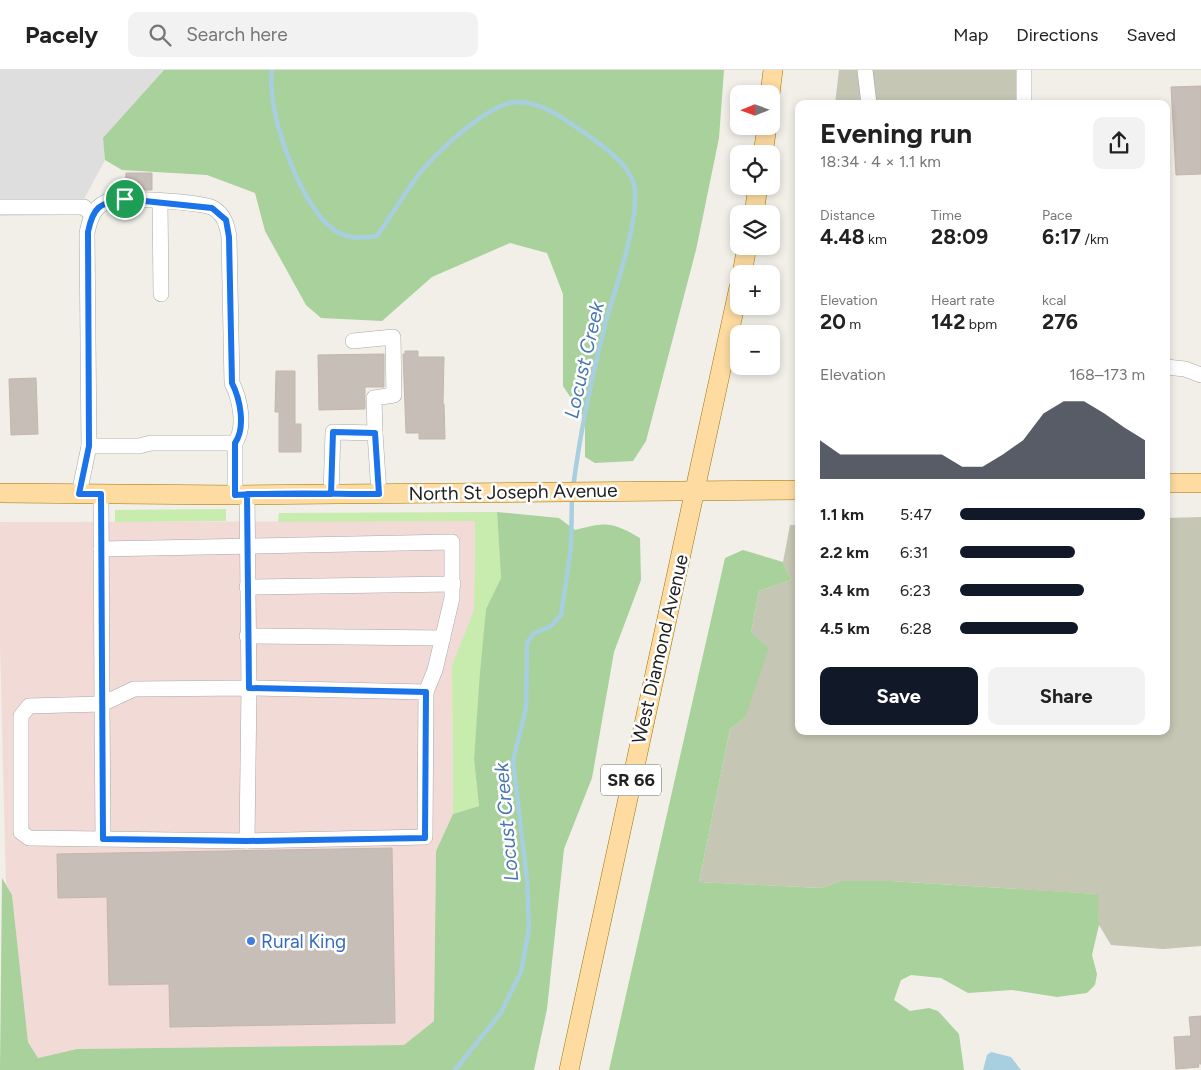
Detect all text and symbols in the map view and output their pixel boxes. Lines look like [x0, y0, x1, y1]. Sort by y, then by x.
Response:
search box [128, 12, 478, 57]
text: Pacely [25, 20, 98, 49]
icon: search [146, 21, 174, 49]
text: Search here [186, 23, 288, 46]
text: Map [953, 24, 988, 46]
text: Directions [1016, 24, 1098, 46]
text: Saved [1126, 24, 1176, 46]
north arrow [730, 85, 780, 135]
map controls [730, 85, 780, 375]
text: Evening run [820, 116, 972, 150]
button: share [1093, 117, 1145, 169]
button: locate [730, 145, 780, 195]
text: 18:34 · 4 × 1.1 km [820, 152, 941, 171]
pin [104, 178, 146, 220]
icon: arrive [111, 185, 139, 213]
button: layers [730, 205, 780, 255]
text: Distance [820, 207, 875, 224]
text: Time [931, 207, 962, 224]
text: Pace [1042, 207, 1072, 224]
text: 4.48 [820, 224, 865, 249]
text: 28:09 [931, 224, 988, 249]
text: 6:17 [1042, 224, 1081, 249]
text: km [865, 231, 887, 248]
text: /km [1081, 231, 1109, 248]
button: + [730, 265, 780, 315]
text: Elevation [820, 292, 878, 309]
text: Heart rate [931, 292, 995, 309]
text: kcal [1042, 292, 1066, 309]
water label: Locust Creek [559, 298, 609, 421]
text: 20 [820, 309, 846, 334]
text: 142 [931, 309, 965, 334]
text: 276 [1042, 309, 1078, 334]
text: m [846, 316, 861, 333]
text: bpm [965, 316, 997, 333]
button: − [730, 325, 780, 375]
text: Elevation [820, 365, 886, 384]
text: 168–173 m [1069, 365, 1145, 384]
street label: North St Joseph Avenue [408, 479, 618, 505]
text: 1.1 km [820, 505, 864, 524]
text: 5:47 [900, 505, 932, 524]
text: 2.2 km [820, 543, 869, 562]
text: 6:31 [900, 543, 928, 562]
street label: West Diamond Avenue [627, 552, 693, 746]
text: 3.4 km [820, 581, 869, 600]
text: 6:23 [900, 581, 931, 600]
text: 4.5 km [820, 619, 870, 638]
text: 6:28 [900, 619, 932, 638]
button: Save [820, 667, 978, 725]
button: Share [988, 667, 1145, 725]
water label: Locust Creek [489, 760, 523, 882]
road number: SR 66 [601, 764, 661, 796]
place label: Rural King [261, 930, 346, 953]
marker: Rural King [245, 935, 257, 947]

